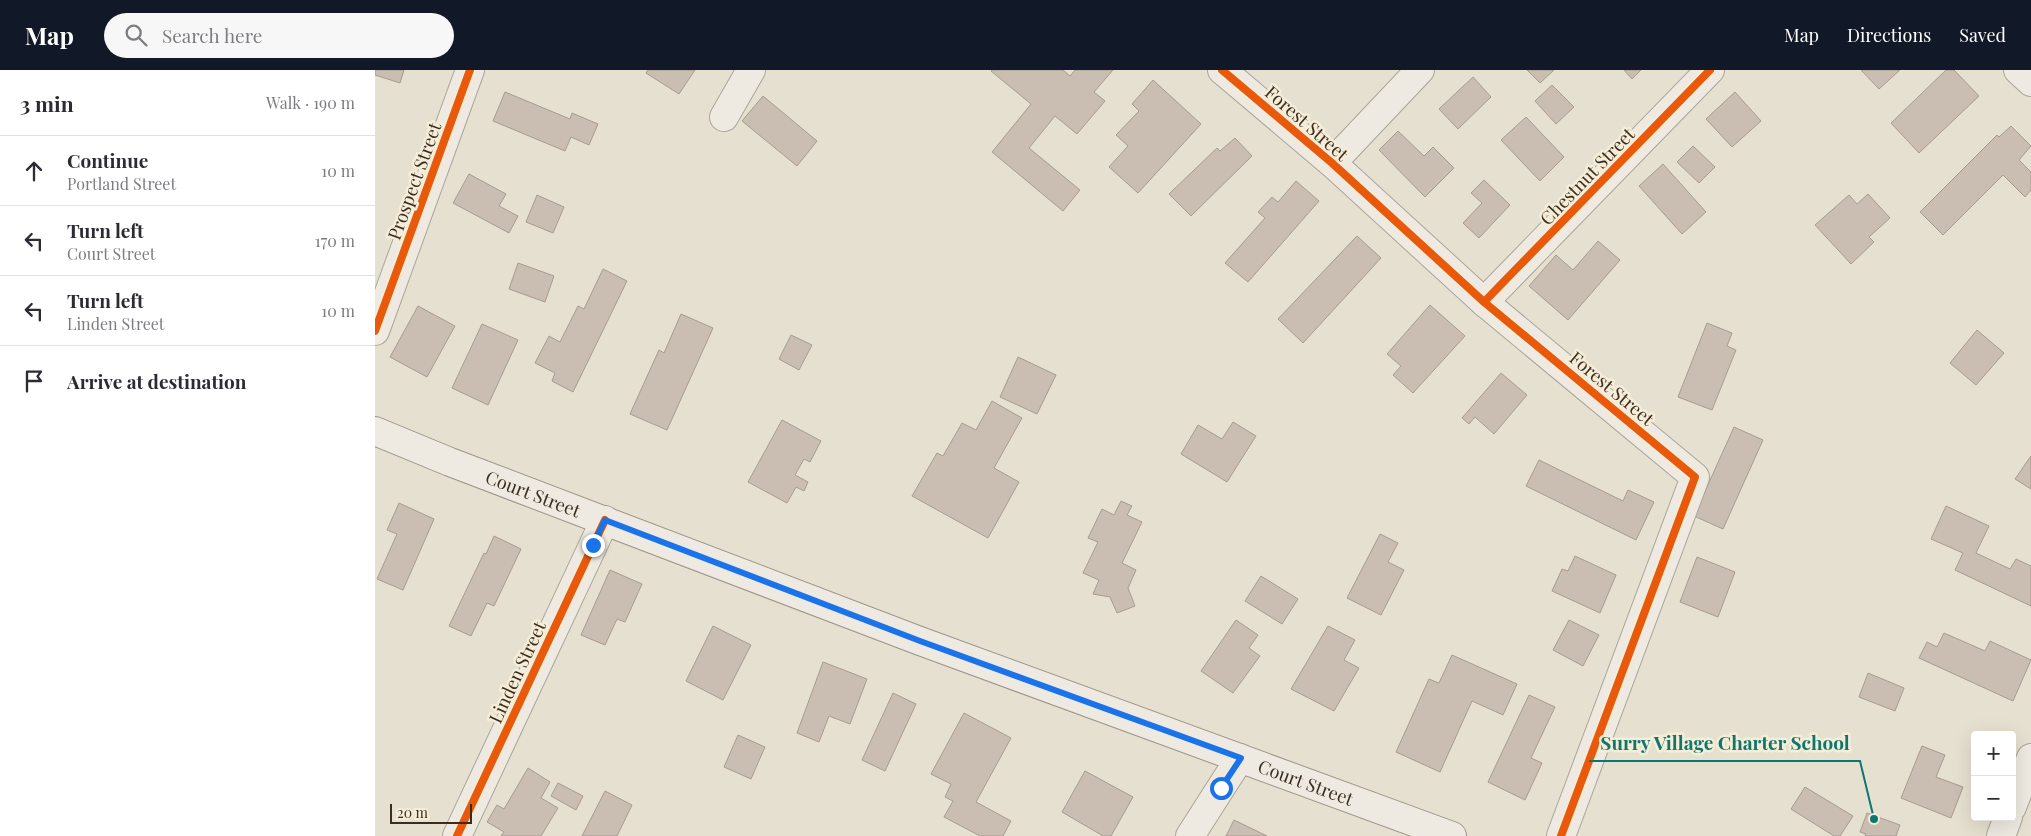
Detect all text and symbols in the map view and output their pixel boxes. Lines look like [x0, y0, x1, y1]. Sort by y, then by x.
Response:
search box [104, 13, 454, 58]
text: Map [25, 19, 74, 51]
icon: search [122, 21, 150, 49]
text: Search here [162, 22, 262, 48]
text: Map [1784, 23, 1819, 47]
text: Directions [1847, 23, 1931, 47]
text: Saved [1959, 23, 2006, 47]
street label: Forest Street [1260, 80, 1354, 166]
text: 3 min [20, 89, 74, 117]
text: Walk · 190 m [266, 92, 355, 113]
street label: Prospect Street [382, 118, 447, 243]
street label: Chestnut Street [1534, 122, 1640, 230]
text: Continue [67, 147, 148, 173]
icon: ahead [20, 157, 48, 185]
text: 10 m [321, 160, 355, 181]
text: Portland Street [67, 173, 176, 194]
text: Turn left [67, 217, 144, 243]
icon: left [20, 227, 48, 255]
text: 170 m [315, 230, 355, 251]
text: Court Street [67, 243, 156, 264]
text: Turn left [67, 287, 144, 313]
icon: left [20, 297, 48, 325]
text: 10 m [321, 300, 355, 321]
text: Linden Street [67, 313, 165, 334]
street label: Forest Street [1565, 346, 1660, 431]
icon: arrive [20, 367, 48, 395]
text: Arrive at destination [67, 368, 247, 394]
street label: Court Street [482, 465, 584, 523]
route end [582, 534, 605, 557]
street label: Linden Street [483, 617, 551, 727]
callout: Surry Village Charter School [1589, 727, 1860, 761]
text: Surry Village Charter School [1600, 729, 1850, 755]
map controls [1971, 731, 2016, 821]
button: + [1971, 731, 2016, 776]
street label: Court Street [1255, 754, 1357, 811]
button: − [1971, 776, 2016, 821]
route start [1210, 777, 1233, 800]
scale bar [390, 801, 473, 824]
text: 20 m [397, 803, 428, 822]

